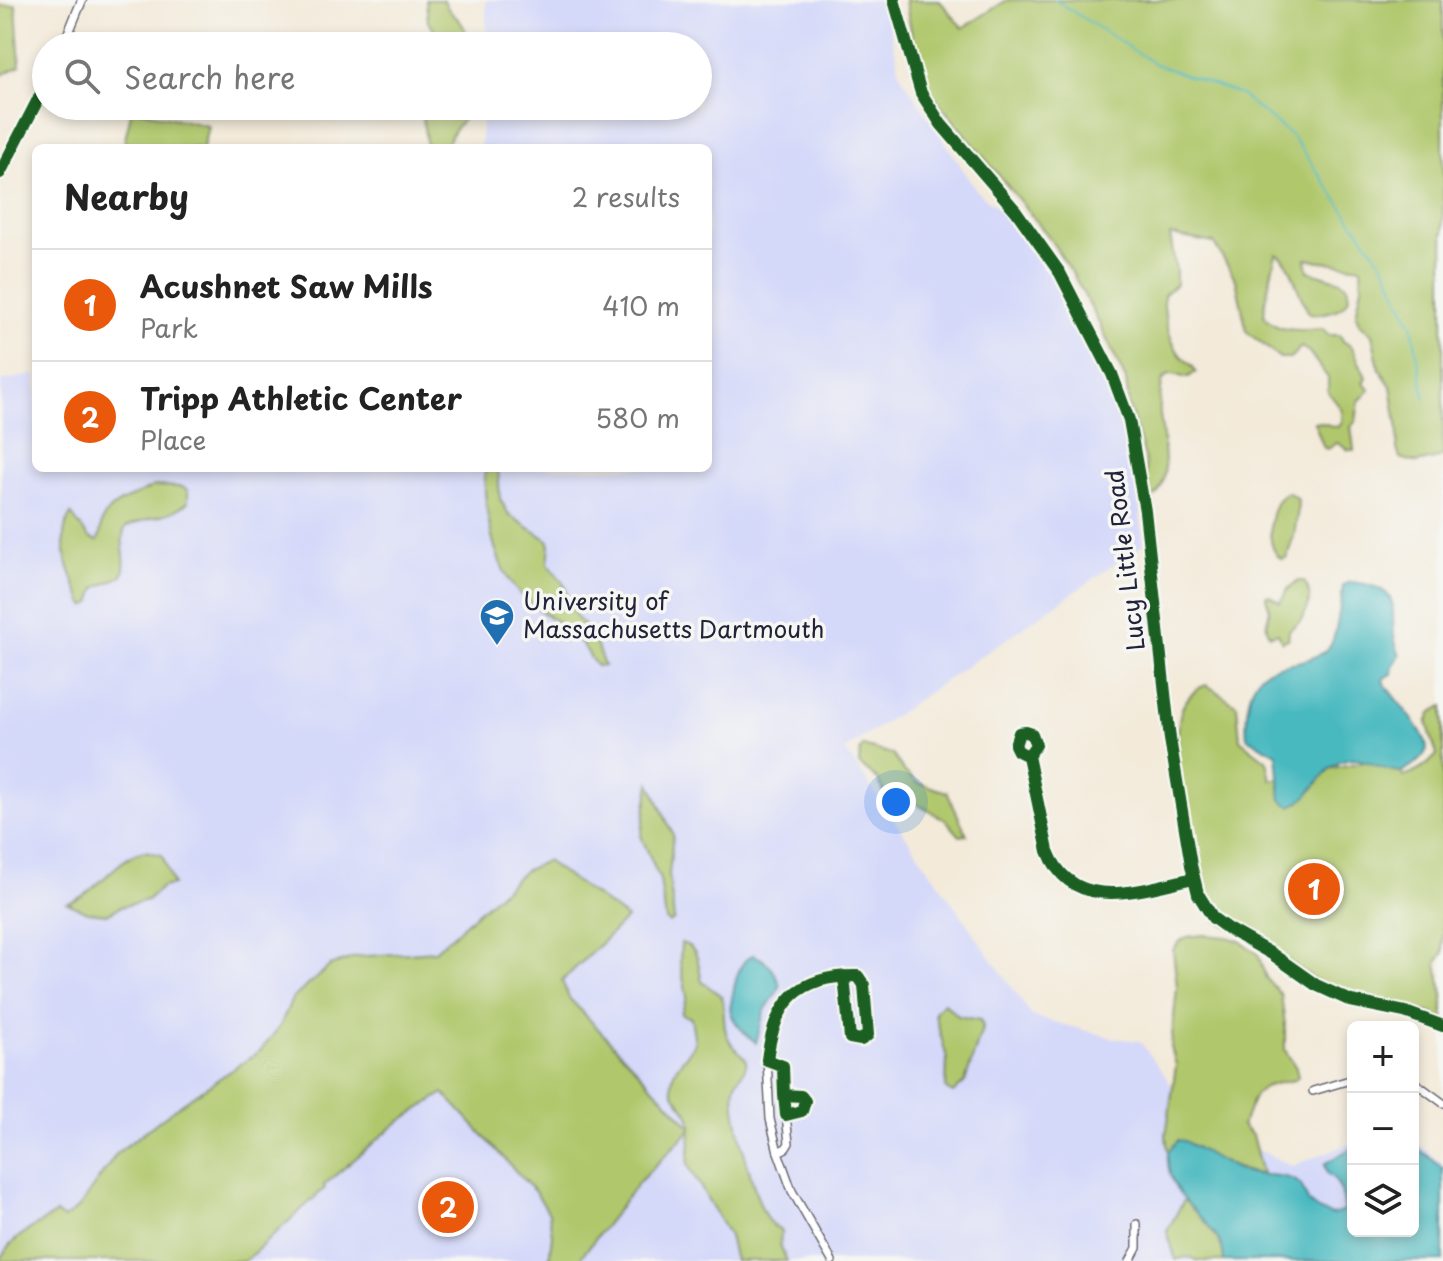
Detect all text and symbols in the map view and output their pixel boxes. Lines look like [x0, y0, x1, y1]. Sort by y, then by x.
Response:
search box [32, 32, 712, 120]
icon: search [60, 54, 104, 98]
text: Search here [124, 54, 296, 99]
text: Nearby [64, 170, 189, 222]
text: 2 results [572, 177, 680, 216]
text: Acushnet Saw Mills [140, 263, 432, 308]
text: 1 [84, 286, 96, 325]
text: 410 m [602, 286, 680, 325]
text: Park [140, 308, 198, 347]
text: Tripp Athletic Center [140, 375, 462, 420]
text: 2 [81, 398, 99, 437]
text: 580 m [595, 398, 680, 437]
text: Place [140, 420, 206, 459]
street label: Lucy Little Road [1095, 468, 1153, 653]
place label: University of Massachusetts Dartmouth [523, 582, 824, 646]
school or university icon: University of Massachusetts Dartmouth [478, 597, 516, 647]
your location [876, 782, 916, 822]
pin: 1 [1288, 859, 1340, 919]
map controls [1347, 1021, 1419, 1237]
button: + [1347, 1021, 1419, 1093]
button: − [1347, 1093, 1419, 1165]
button: layers [1347, 1165, 1419, 1237]
pin: 2 [422, 1177, 474, 1237]

